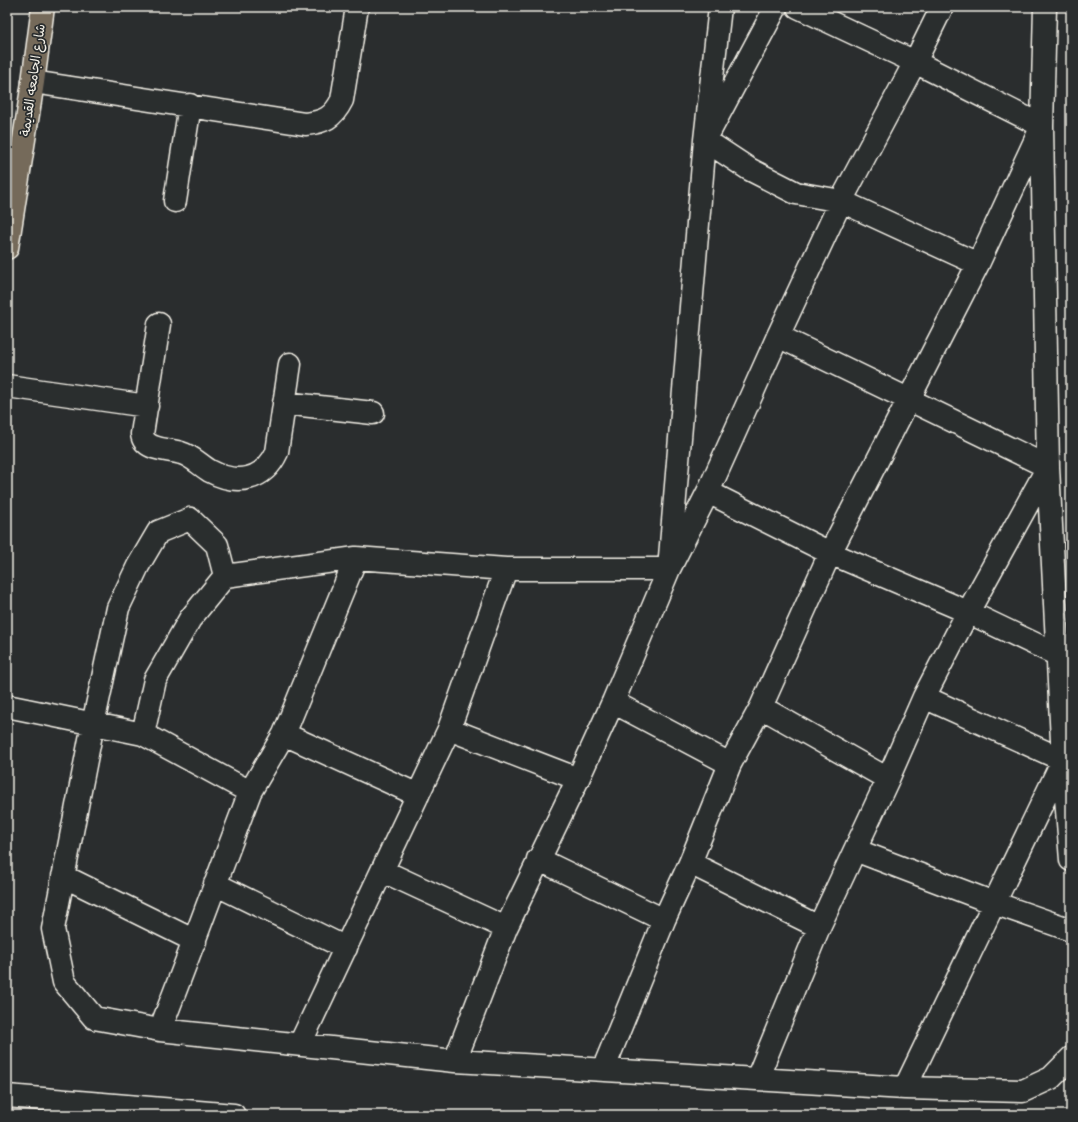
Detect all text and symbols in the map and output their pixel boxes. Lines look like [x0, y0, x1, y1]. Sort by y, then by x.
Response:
street label: شارع الجامعه القديمة [17, 23, 50, 138]

